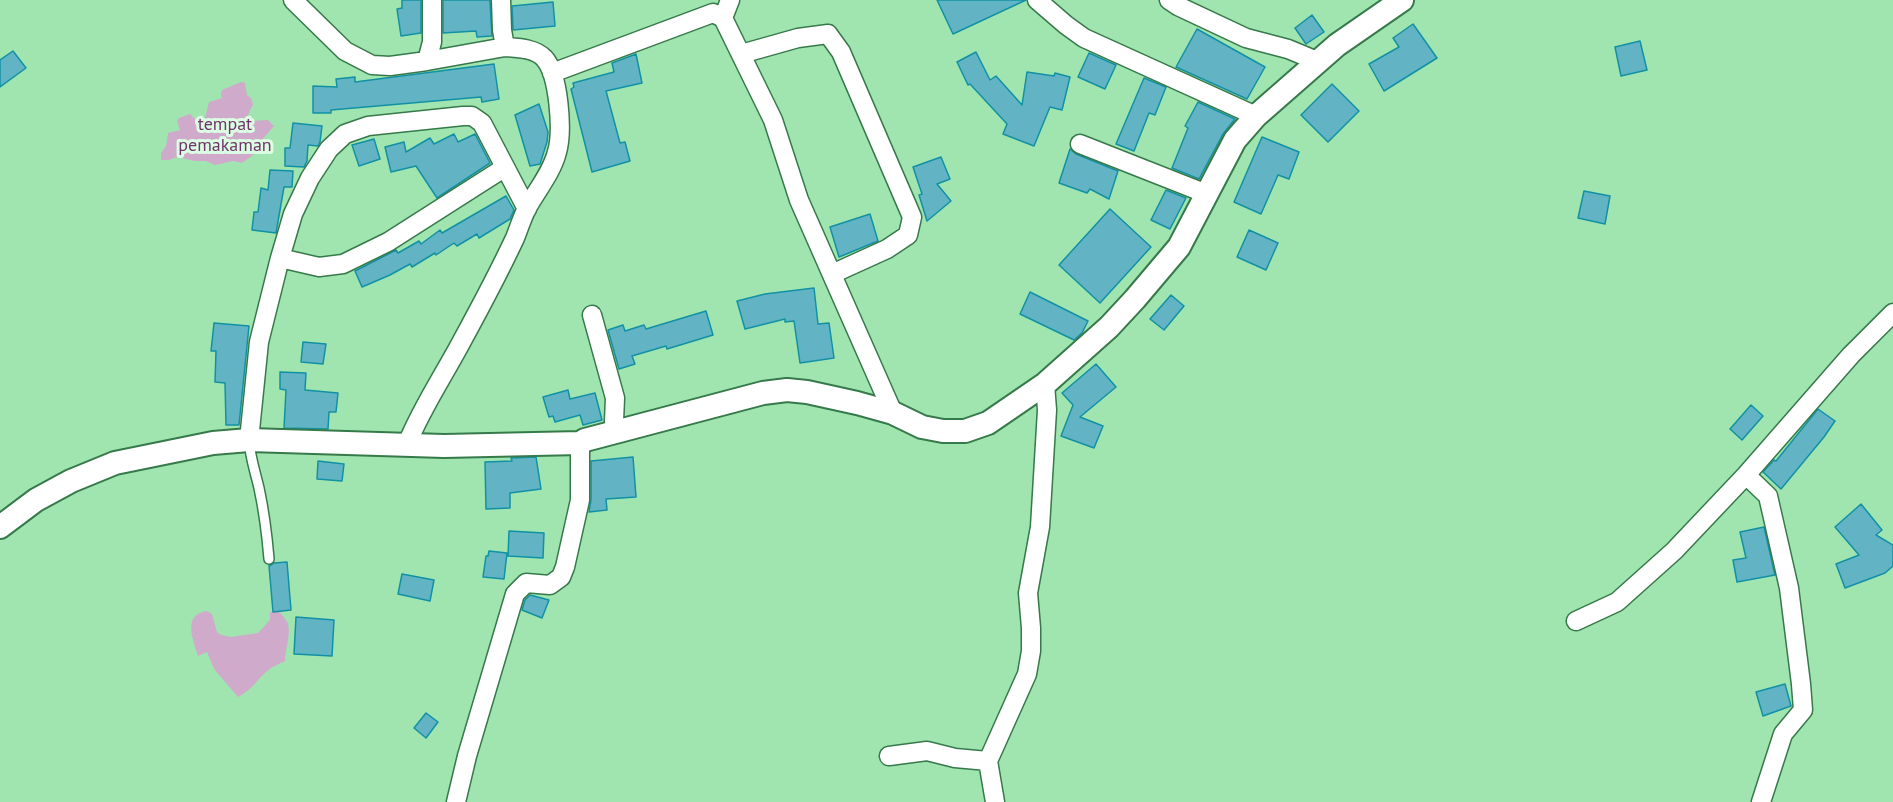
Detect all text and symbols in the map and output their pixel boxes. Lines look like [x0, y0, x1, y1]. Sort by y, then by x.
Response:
park label: tempat pemakaman [178, 114, 272, 156]

